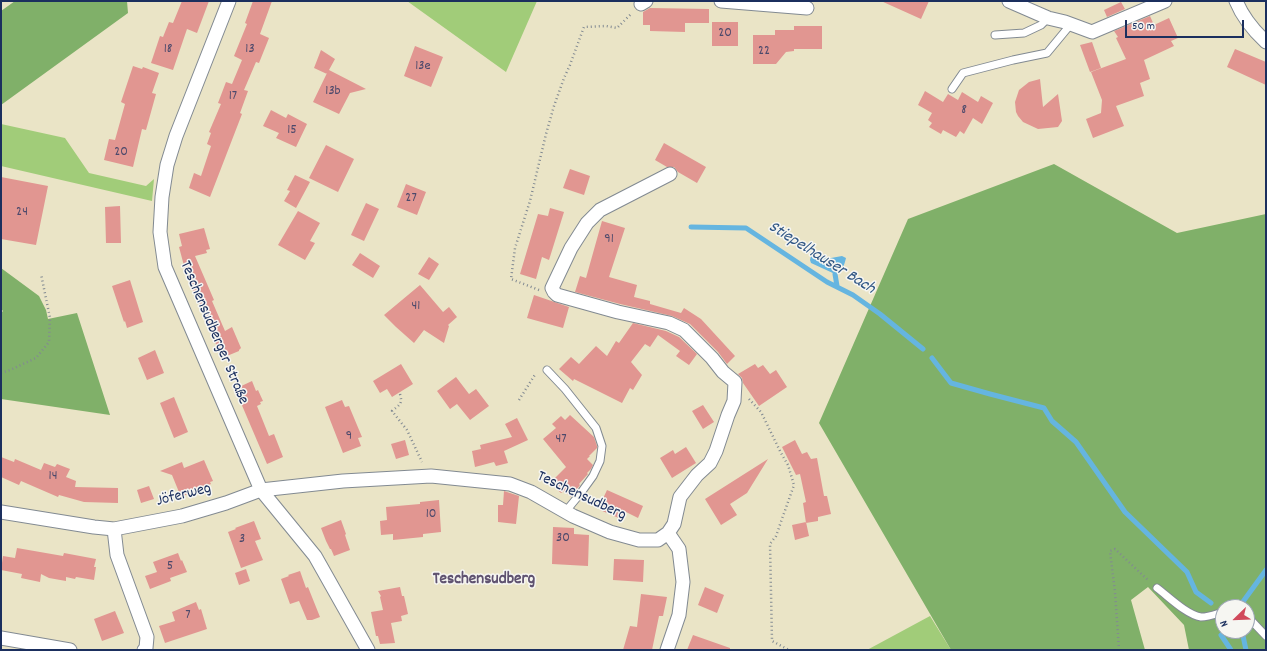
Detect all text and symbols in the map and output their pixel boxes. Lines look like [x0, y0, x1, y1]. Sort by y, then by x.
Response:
scale bar [1127, 12, 1246, 38]
text: 50 m [1132, 18, 1155, 35]
house number: 20 [718, 26, 732, 42]
house number: 18 [164, 42, 172, 58]
house number: 13 [245, 42, 255, 58]
house number: 22 [758, 44, 770, 60]
house number: 13e [415, 59, 431, 75]
house number: 13b [325, 84, 341, 100]
house number: 17 [229, 89, 237, 105]
house number: 8 [961, 103, 967, 119]
house number: 15 [287, 123, 297, 139]
house number: 20 [114, 145, 128, 161]
house number: 27 [405, 191, 417, 207]
house number: 24 [16, 205, 28, 221]
water label: Stiepelhauser Bach [764, 218, 878, 300]
house number: 91 [604, 232, 614, 248]
street label: Teschensudberger Straße [174, 258, 252, 408]
house number: 41 [412, 299, 420, 315]
house number: 9 [346, 429, 352, 445]
house number: 47 [555, 432, 567, 448]
street label: Teschensudberg [533, 468, 629, 526]
house number: 14 [49, 469, 57, 485]
street label: Jöferweg [155, 480, 213, 512]
house number: 10 [426, 507, 436, 523]
house number: 30 [556, 531, 570, 547]
house number: 3 [239, 532, 245, 548]
house number: 5 [167, 559, 173, 575]
district label: Teschensudberg [433, 571, 535, 591]
north arrow [1215, 599, 1255, 639]
house number: 7 [185, 608, 191, 624]
text: N [1216, 618, 1233, 629]

